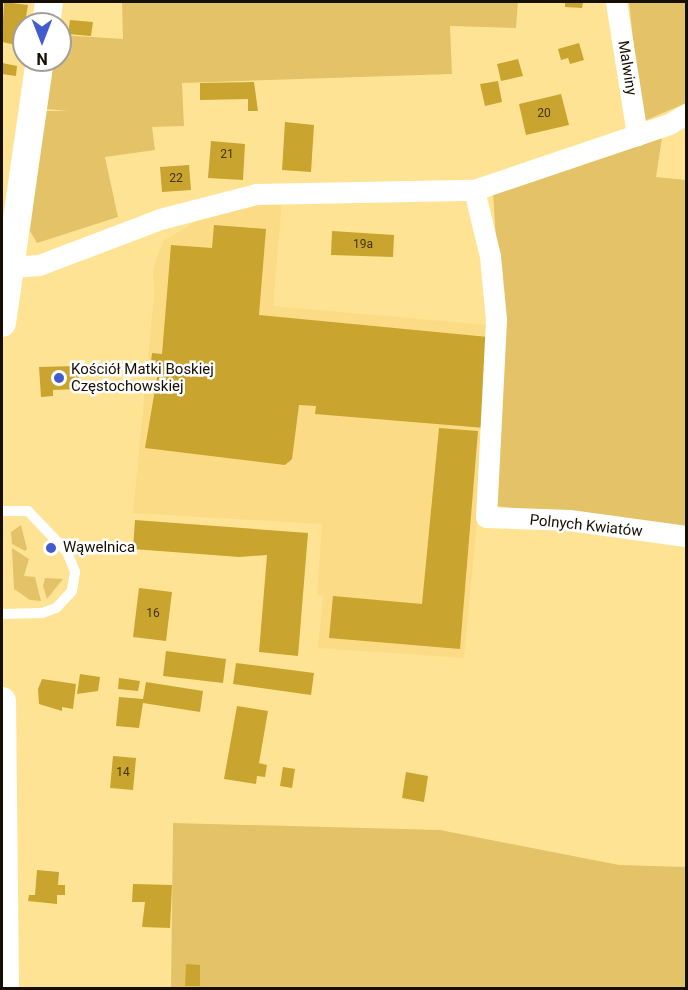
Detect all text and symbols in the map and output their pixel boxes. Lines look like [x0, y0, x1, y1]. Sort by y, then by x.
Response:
north arrow [12, 12, 72, 72]
street label: Malwiny [614, 39, 640, 97]
text: N [36, 49, 48, 68]
house number: 20 [537, 107, 551, 121]
house number: 21 [220, 148, 234, 162]
house number: 22 [169, 172, 183, 186]
house number: 19a [353, 238, 373, 252]
place label: Kościół Matki Boskiej Częstochowskiej [71, 360, 214, 395]
marker: Kościół Matki Boskiej Częstochowskiej [52, 371, 66, 385]
street label: Polnych Kwiatów [529, 511, 643, 541]
place label: Wąwelnica [63, 539, 135, 557]
marker: Wąwelnica [44, 541, 58, 555]
house number: 16 [146, 607, 160, 621]
house number: 14 [116, 766, 130, 780]

